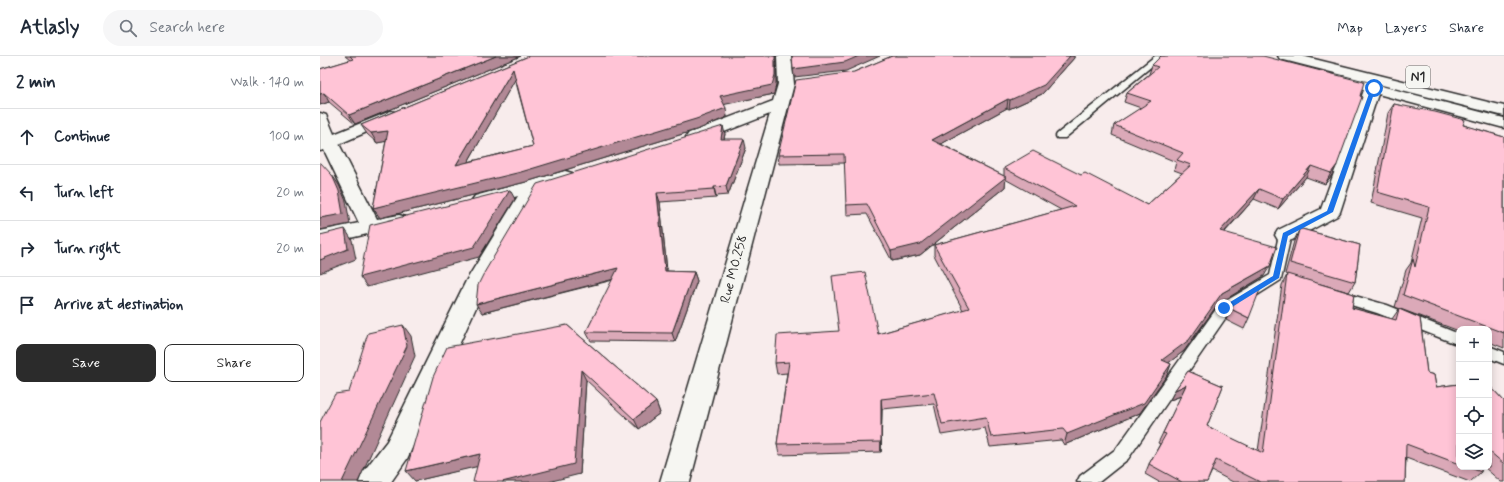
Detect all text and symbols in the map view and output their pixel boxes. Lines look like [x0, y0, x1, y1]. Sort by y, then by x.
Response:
search box [103, 10, 383, 46]
text: Atlasly [20, 15, 79, 40]
icon: search [117, 17, 139, 39]
text: Search here [149, 18, 225, 38]
text: Map [1337, 19, 1363, 37]
text: Layers [1385, 19, 1427, 37]
text: Share [1449, 19, 1484, 37]
road number: N1 [1406, 66, 1430, 88]
text: 2 min [16, 71, 56, 93]
text: Walk · 140 m [231, 74, 304, 91]
route start [1365, 79, 1383, 97]
icon: ahead [16, 126, 38, 148]
text: Continue [54, 127, 110, 147]
text: 100 m [269, 128, 304, 145]
icon: left [16, 182, 38, 204]
text: Turn left [54, 183, 114, 203]
text: 20 m [276, 184, 304, 201]
street label: Rue MO.258 [716, 233, 752, 305]
icon: right [16, 238, 38, 260]
text: Turn right [54, 239, 121, 259]
text: 20 m [276, 240, 304, 257]
icon: arrive [16, 294, 38, 316]
text: Arrive at destination [54, 295, 183, 315]
route end [1215, 299, 1233, 317]
map controls [1456, 326, 1492, 470]
button: + [1456, 326, 1492, 362]
button: Save [16, 344, 156, 382]
button: Share [164, 344, 304, 382]
button: − [1456, 362, 1492, 398]
button: locate [1456, 398, 1492, 434]
button: layers [1456, 434, 1492, 470]

